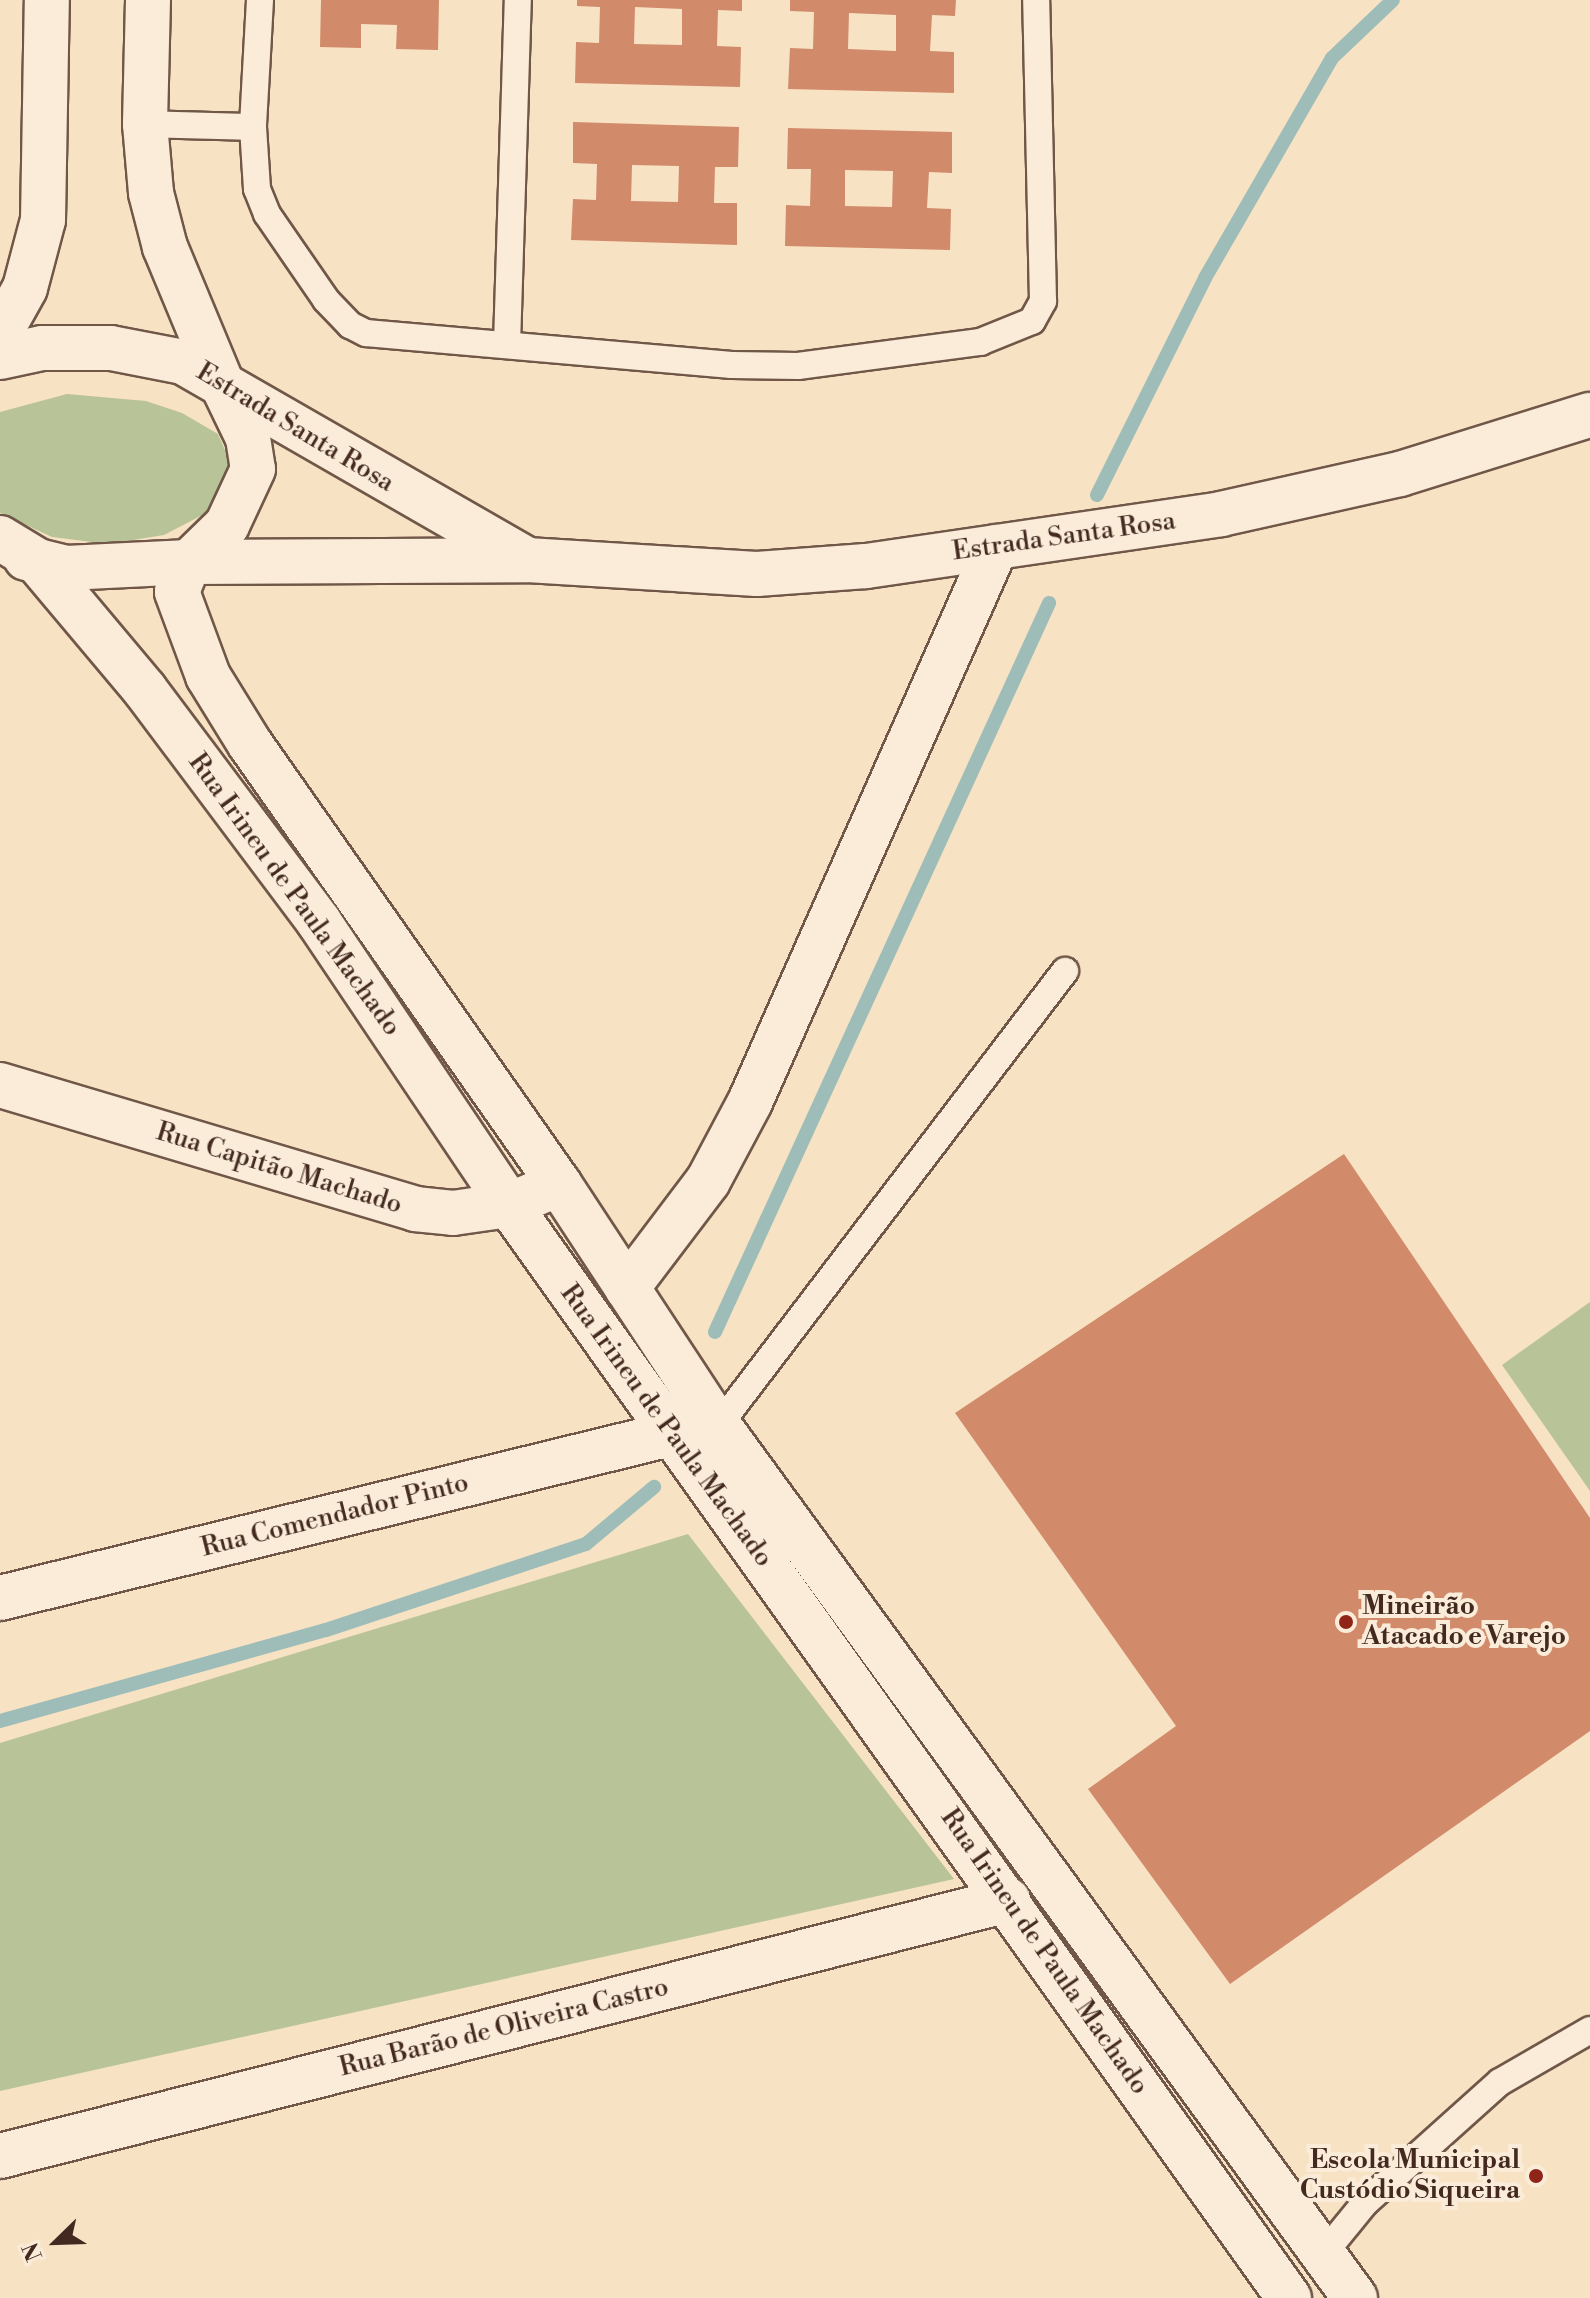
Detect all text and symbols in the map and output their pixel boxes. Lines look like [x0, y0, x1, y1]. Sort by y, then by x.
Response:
street label: Estrada Santa Rosa [191, 357, 399, 499]
street label: Estrada Santa Rosa [950, 506, 1178, 568]
street label: Rua Irineu de Paula Machado [181, 748, 407, 1042]
street label: Rua Capitão Machado [152, 1117, 406, 1221]
street label: Rua Irineu de Paula Machado [553, 1279, 779, 1573]
street label: Rua Comendador Pinto [198, 1468, 472, 1564]
place label: Mineirão Atacado e Varejo [1362, 1591, 1566, 1652]
marker: Mineirão Atacado e Varejo [1337, 1613, 1355, 1631]
street label: Rua Irineu de Paula Machado [933, 1803, 1155, 2101]
street label: Rua Barão de Oliveira Castro [336, 1972, 672, 2084]
place label: Escola Municipal Custódio Siqueira [1300, 2145, 1520, 2206]
marker: Escola Municipal Custódio Siqueira [1527, 2167, 1545, 2185]
north arrow [16, 2202, 96, 2282]
text: N [18, 2238, 49, 2265]

